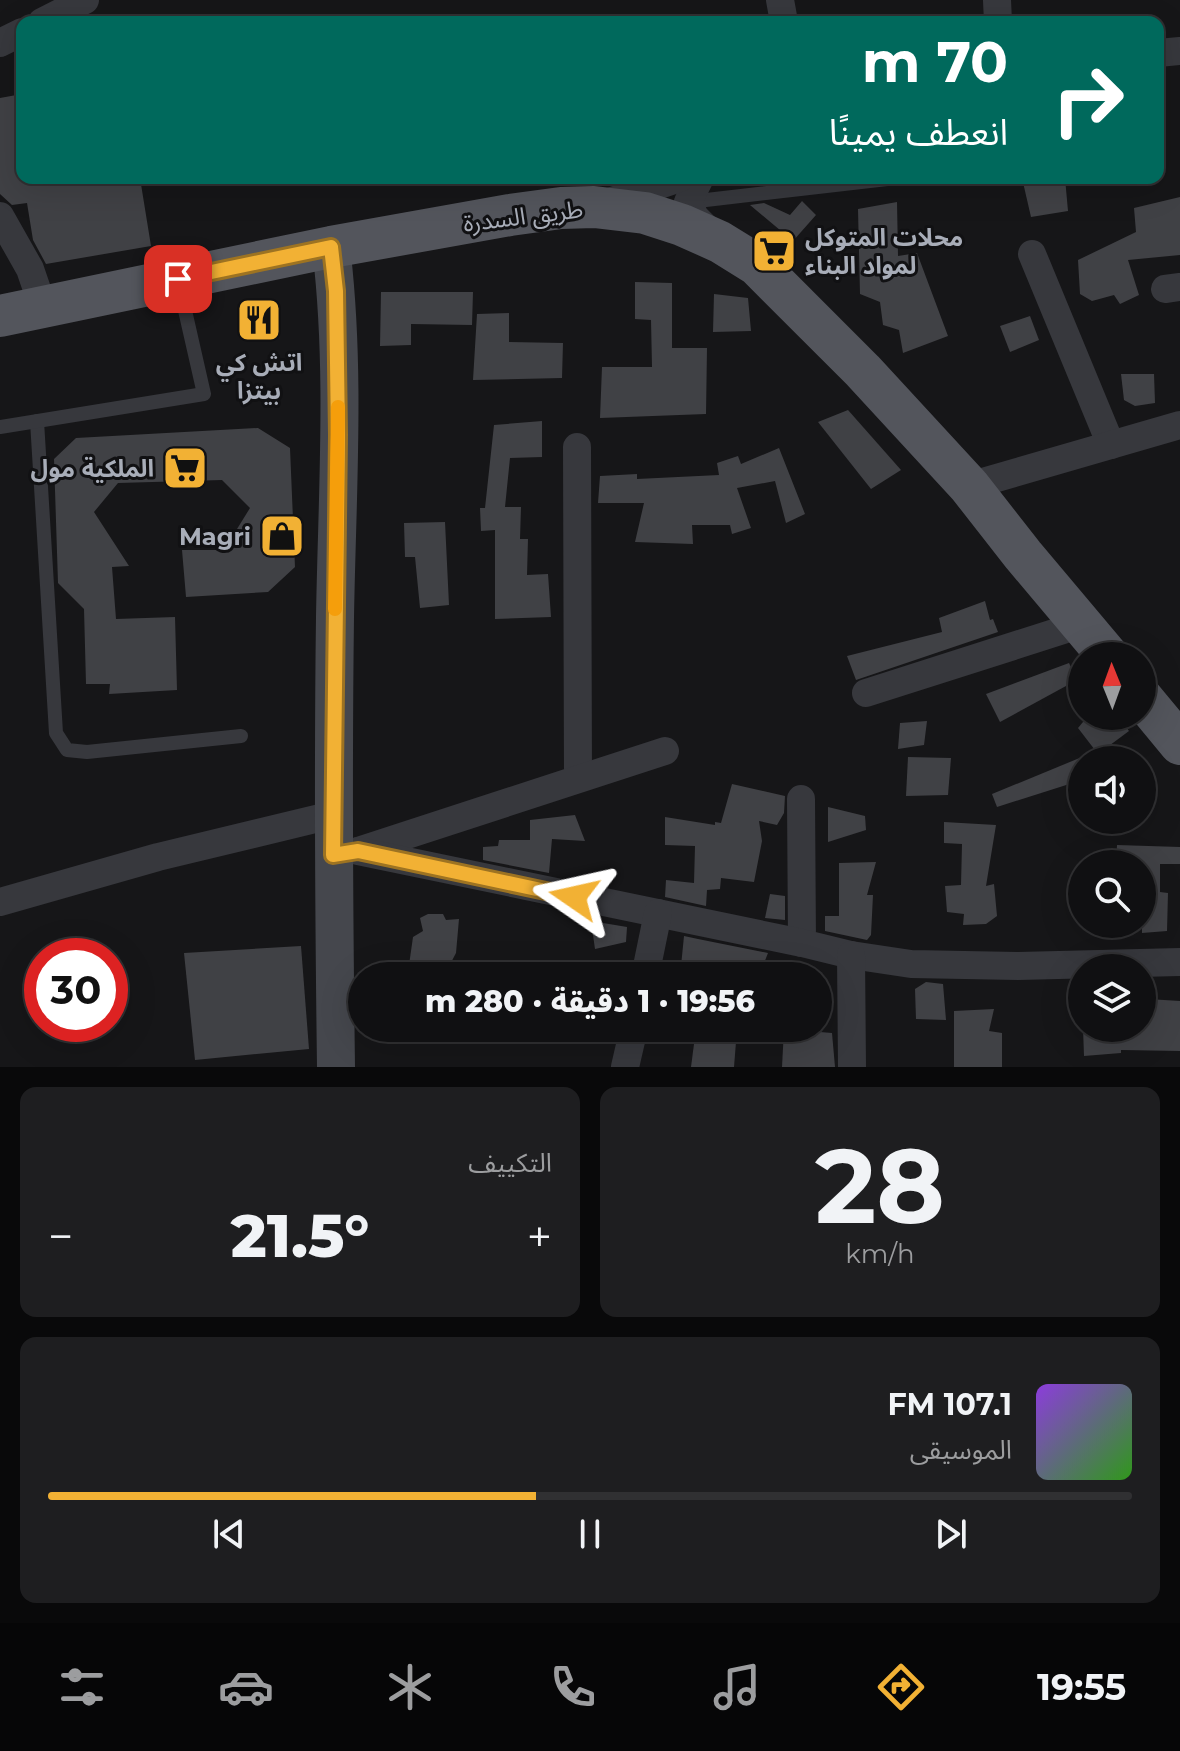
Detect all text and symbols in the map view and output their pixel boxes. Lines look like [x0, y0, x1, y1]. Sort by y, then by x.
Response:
text: 70 m [862, 28, 1008, 96]
icon: right [1036, 48, 1140, 152]
text: انعطف يمينًا [829, 110, 1008, 154]
street label: طريق السدرة [461, 194, 585, 239]
place label: محلات المتوكل لمواد البناء [805, 223, 963, 280]
supermarket icon: محلات المتوكل لمواد البناء [750, 227, 798, 275]
pin [144, 245, 212, 313]
icon: arrive [156, 257, 200, 301]
restaurant icon: اتش كي بيتزا [235, 296, 283, 344]
place label: اتش كي بيتزا [216, 348, 302, 405]
supermarket icon: الملكية مول [161, 444, 209, 492]
place label: الملكية مول [31, 454, 154, 483]
shop icon: Magri [258, 512, 306, 560]
place label: Magri [179, 522, 251, 551]
north arrow [1068, 642, 1156, 730]
map controls [1068, 642, 1156, 1042]
button: sound [1068, 746, 1156, 834]
button: search [1068, 850, 1156, 938]
position arrow [532, 855, 616, 939]
speed limit sign: 30 [24, 938, 128, 1042]
button: layers [1068, 954, 1156, 1042]
text: 19:56 · 1 دقيقة · 280 m [425, 983, 755, 1020]
text: 28 [815, 1122, 945, 1249]
text: التكييف [468, 1147, 552, 1179]
text: 21.5° [231, 1199, 369, 1272]
text: − [48, 1209, 73, 1263]
text: + [527, 1209, 552, 1263]
text: km/h [845, 1238, 915, 1270]
text: 107.1 FM [887, 1386, 1012, 1423]
text: الموسيقى [910, 1434, 1012, 1466]
icon: previous [207, 1512, 251, 1556]
icon: pause [568, 1512, 612, 1556]
icon: next [929, 1512, 973, 1556]
icon: filters [54, 1659, 110, 1715]
icon: car [218, 1659, 274, 1715]
icon: climate [382, 1659, 438, 1715]
icon: phone [545, 1659, 601, 1715]
icon: music [709, 1659, 765, 1715]
icon: directions [873, 1659, 929, 1715]
text: 19:55 [1037, 1665, 1126, 1709]

